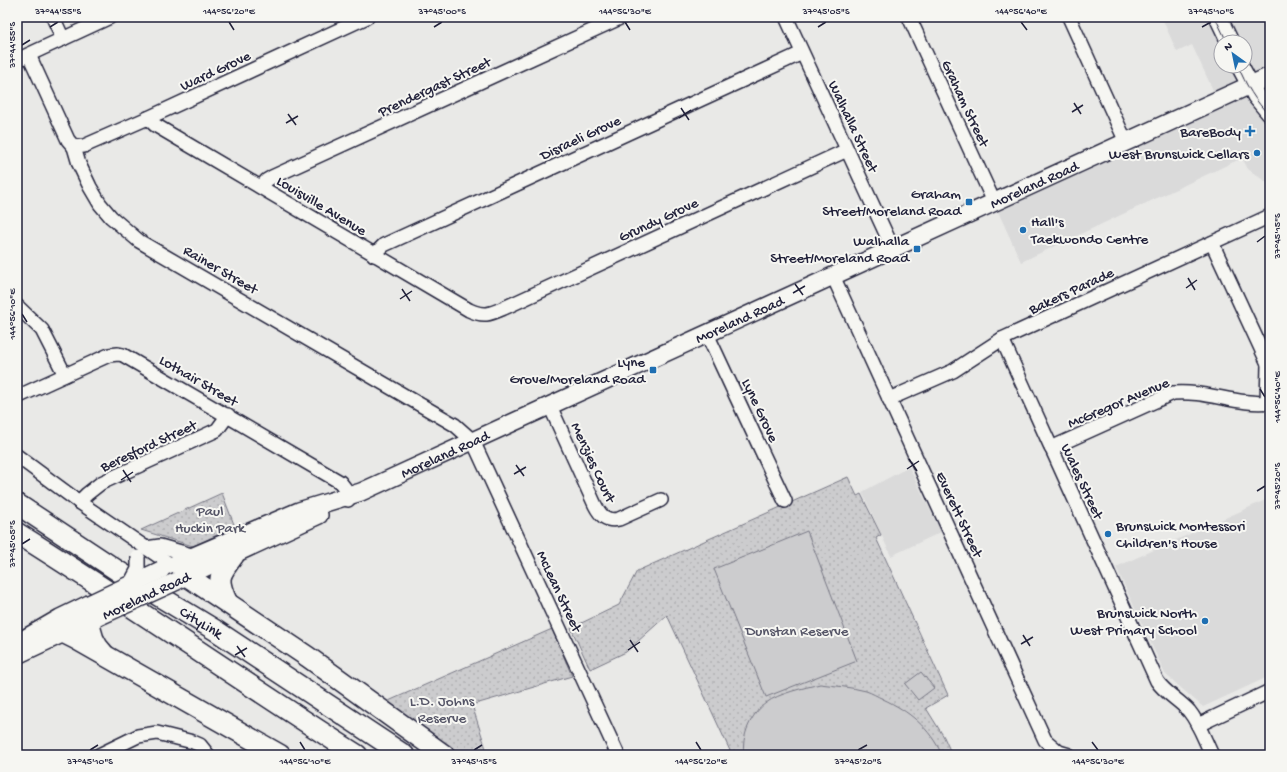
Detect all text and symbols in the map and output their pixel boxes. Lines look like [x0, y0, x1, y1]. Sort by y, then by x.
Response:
text: 37°44'55"S [34, 6, 81, 18]
text: 144°56'20"E [202, 6, 256, 18]
text: 37°45'00"S [417, 6, 466, 18]
text: 144°56'30"E [598, 6, 652, 18]
text: 37°45'05"S [801, 6, 850, 18]
text: 144°56'40"E [994, 6, 1048, 18]
text: 37°45'10"S [1187, 6, 1234, 18]
text: 37°44'55"S [7, 22, 19, 69]
north arrow [1213, 34, 1253, 74]
text: N [1222, 40, 1235, 54]
street label: Ward Grove [178, 48, 254, 96]
street label: Prendergast Street [375, 53, 496, 122]
street label: Graham Street [936, 58, 993, 152]
street label: Walhalla Street [823, 78, 882, 177]
street label: Disraeli Grove [537, 112, 624, 166]
place label: BareBody [1179, 124, 1242, 142]
marker: BareBody [1244, 125, 1256, 137]
place label: West Brunswick Cellars [1109, 146, 1249, 164]
marker: West Brunswick Cellars [1252, 148, 1262, 158]
street label: Moreland Road [988, 157, 1083, 214]
street label: Louisville Avenue [273, 173, 370, 241]
place label: Graham Street/Moreland Road [822, 186, 962, 221]
street label: Grundy Grove [616, 194, 702, 247]
marker: Graham Street/Moreland Road [964, 197, 974, 207]
text: 37°45'15"S [1272, 213, 1284, 260]
place label: Hall's Taekwondo Centre [1030, 214, 1149, 249]
marker: Hall's Taekwondo Centre [1018, 225, 1028, 235]
place label: Walhalla Street/Moreland Road [770, 233, 910, 268]
street label: Rainer Street [179, 242, 262, 300]
marker: Walhalla Street/Moreland Road [912, 244, 922, 254]
street label: Bakers Parade [1026, 264, 1117, 320]
text: 144°56'10"E [7, 288, 19, 340]
street label: Moreland Road [693, 292, 788, 349]
street label: Lothair Street [155, 352, 242, 412]
place label: Lyne Grove/Moreland Road [509, 354, 646, 389]
marker: Lyne Grove/Moreland Road [648, 365, 658, 375]
text: 144°56'40"E [1272, 370, 1284, 424]
street label: McGregor Avenue [1065, 374, 1172, 433]
street label: Lyne Grove [737, 376, 782, 446]
street label: Beresford Street [97, 416, 201, 477]
street label: Menzies Court [566, 420, 619, 507]
street label: Moreland Road [399, 427, 494, 483]
street label: Wales Street [1056, 441, 1107, 524]
text: 37°45'20"S [1272, 462, 1284, 510]
street label: Everett Street [930, 469, 987, 562]
park label: Paul Huckin Park [175, 503, 246, 538]
place label: Brunswick Montessori Children's House [1115, 518, 1245, 553]
text: 37°45'05"S [7, 520, 19, 569]
marker: Brunswick Montessori Children's House [1103, 529, 1113, 539]
street label: McLean Street [531, 548, 586, 637]
street label: Moreland Road [100, 568, 195, 625]
street label: CityLink [176, 604, 227, 644]
place label: Brunswick North West Primary School [1070, 605, 1197, 640]
marker: Brunswick North West Primary School [1200, 616, 1210, 626]
park label: Dunstan Reserve [744, 623, 849, 641]
park label: L.D. Johns Reserve [410, 693, 475, 728]
text: 37°45'10"S [66, 756, 113, 768]
text: 144°56'10"E [279, 756, 331, 768]
text: 37°45'15"S [450, 756, 497, 768]
text: 144°56'20"E [674, 756, 728, 768]
text: 37°45'20"S [834, 756, 882, 768]
text: 144°56'30"E [1071, 756, 1125, 768]

